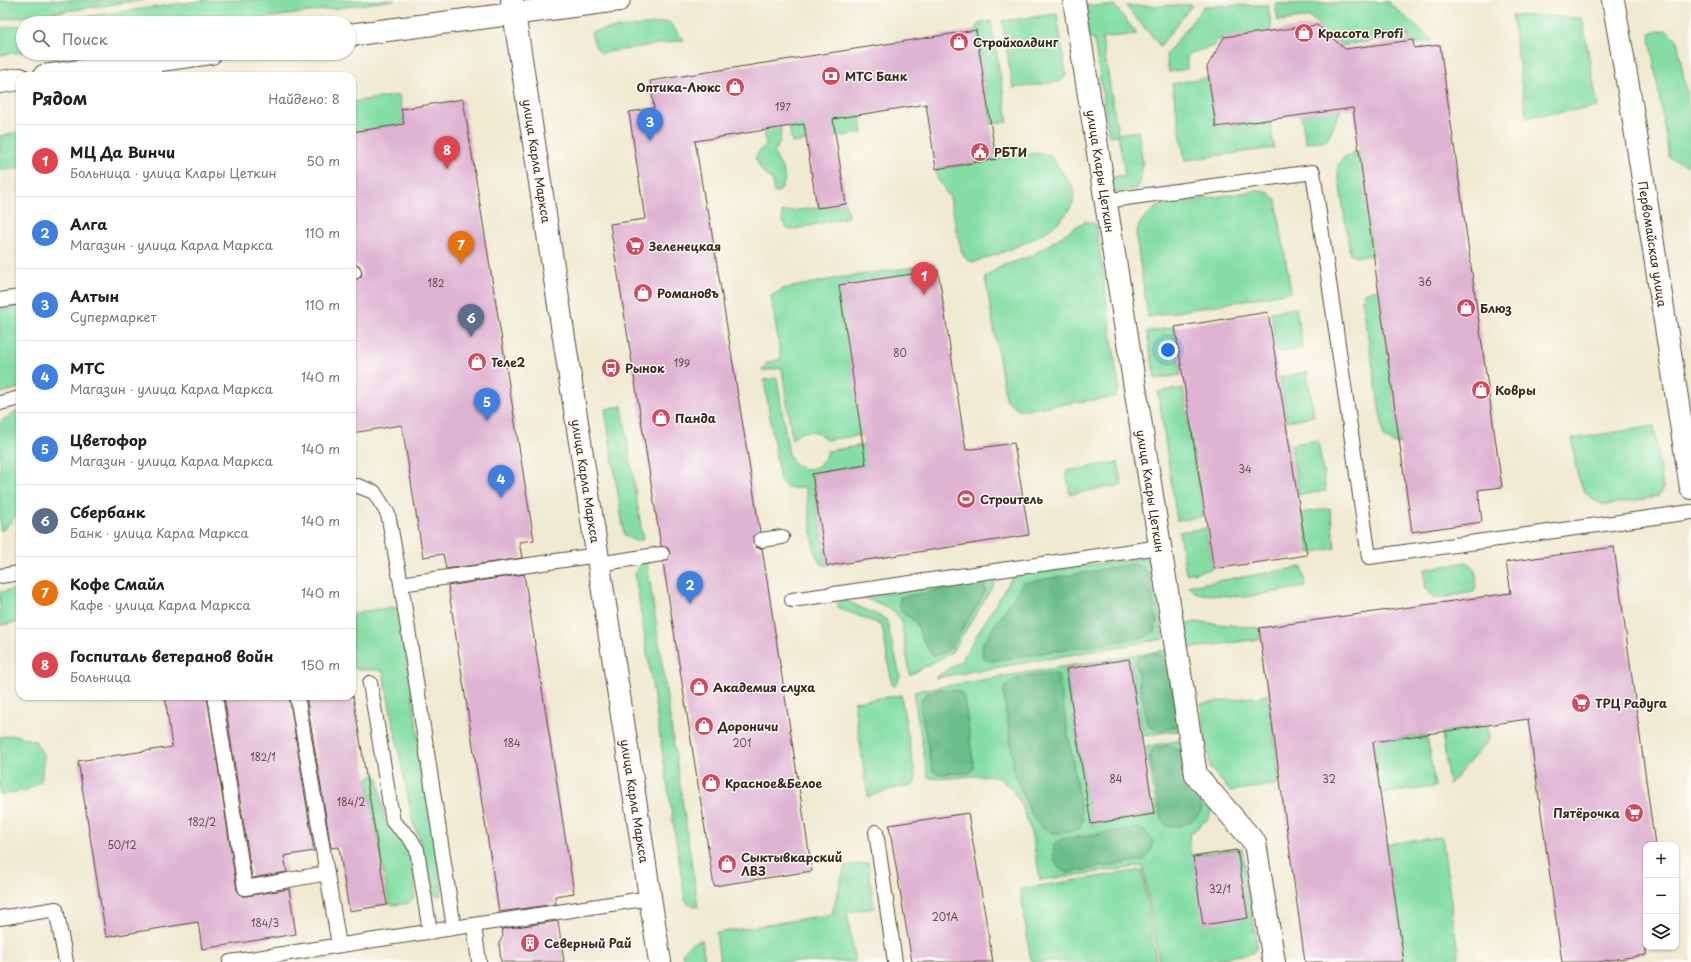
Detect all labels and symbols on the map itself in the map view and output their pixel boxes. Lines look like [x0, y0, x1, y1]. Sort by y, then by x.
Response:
shop icon: Красота Profi [1293, 22, 1315, 44]
place label: Красота Profi [1318, 24, 1403, 42]
shop icon: Стройхолдинг [948, 31, 970, 53]
place label: Стройхолдинг [973, 33, 1059, 51]
bank icon: МТС Банк [820, 65, 842, 87]
place label: МТС Банк [845, 67, 908, 85]
shop icon: Оптика-Люкс [724, 76, 746, 98]
place label: Оптика-Люкс [636, 78, 721, 96]
street label: улица Карла Маркса [518, 98, 556, 225]
house number: 197 [775, 99, 791, 114]
pin: 3 [637, 108, 663, 141]
street label: улица Клары Цеткин [1082, 108, 1120, 234]
pin: 8 [434, 136, 460, 169]
public building icon: РБТИ [969, 141, 991, 163]
place label: РБТИ [994, 143, 1027, 161]
street label: Первомайская улица [1634, 180, 1672, 309]
pin: 7 [448, 231, 474, 264]
supermarket icon: Зеленецкая [624, 235, 646, 257]
place label: Зеленецкая [648, 237, 721, 255]
pin: 1 [911, 262, 937, 295]
house number: 36 [1418, 274, 1432, 289]
house number: 182 [428, 275, 444, 290]
shop icon: Романовъ [632, 282, 654, 304]
place label: Романовъ [657, 284, 719, 302]
shop icon: Блюз [1455, 297, 1477, 319]
place label: Блюз [1480, 299, 1512, 317]
pin: 6 [458, 304, 484, 337]
your location [1158, 340, 1178, 360]
house number: 80 [893, 345, 907, 360]
shop icon: Теле2 [466, 351, 488, 373]
place label: Теле2 [491, 353, 526, 371]
house number: 199 [674, 355, 690, 370]
bus stop icon: Рынок [600, 357, 622, 379]
place label: Рынок [625, 359, 665, 377]
shop icon: Ковры [1470, 379, 1492, 401]
place label: Ковры [1495, 381, 1536, 399]
pin: 5 [474, 388, 500, 421]
shop icon: Панда [650, 407, 672, 429]
place label: Панда [675, 409, 716, 427]
street label: улица Карла Маркса [567, 418, 605, 545]
street label: улица Клары Цеткин [1132, 428, 1170, 554]
house number: 34 [1238, 461, 1252, 476]
pin: 4 [488, 465, 514, 498]
sports icon: Строитель [955, 488, 977, 510]
place label: Строитель [980, 490, 1043, 508]
pin: 2 [677, 571, 703, 604]
shop icon: Академия слуха [688, 676, 710, 698]
place label: Академия слуха [713, 678, 816, 696]
supermarket icon: ТРЦ Радуга [1570, 692, 1592, 714]
place label: ТРЦ Радуга [1595, 694, 1667, 712]
shop icon: Дороничи [693, 715, 715, 737]
place label: Дороничи [717, 717, 779, 735]
house number: 184 [503, 735, 521, 750]
house number: 201 [733, 735, 751, 750]
street label: улица Карла Маркса [616, 738, 654, 865]
house number: 182/1 [250, 749, 276, 764]
house number: 84 [1110, 771, 1123, 786]
house number: 32 [1322, 771, 1336, 786]
shop icon: Красное&Белое [700, 772, 722, 794]
place label: Красное&Белое [725, 774, 822, 792]
house number: 184/2 [337, 794, 365, 809]
supermarket icon: Пятёрочка [1623, 802, 1645, 824]
place label: Пятёрочка [1553, 804, 1621, 822]
house number: 182/2 [188, 814, 216, 829]
house number: 50/12 [107, 837, 137, 852]
place label: Сыктывкарский ЛВЗ [741, 848, 842, 880]
shop icon: Сыктывкарский ЛВЗ [716, 853, 738, 875]
house number: 32/1 [1209, 881, 1231, 896]
house number: 201А [932, 909, 959, 924]
house number: 184/3 [251, 915, 279, 930]
building icon: Северный Рай [519, 932, 541, 954]
place label: Северный Рай [544, 934, 631, 952]

